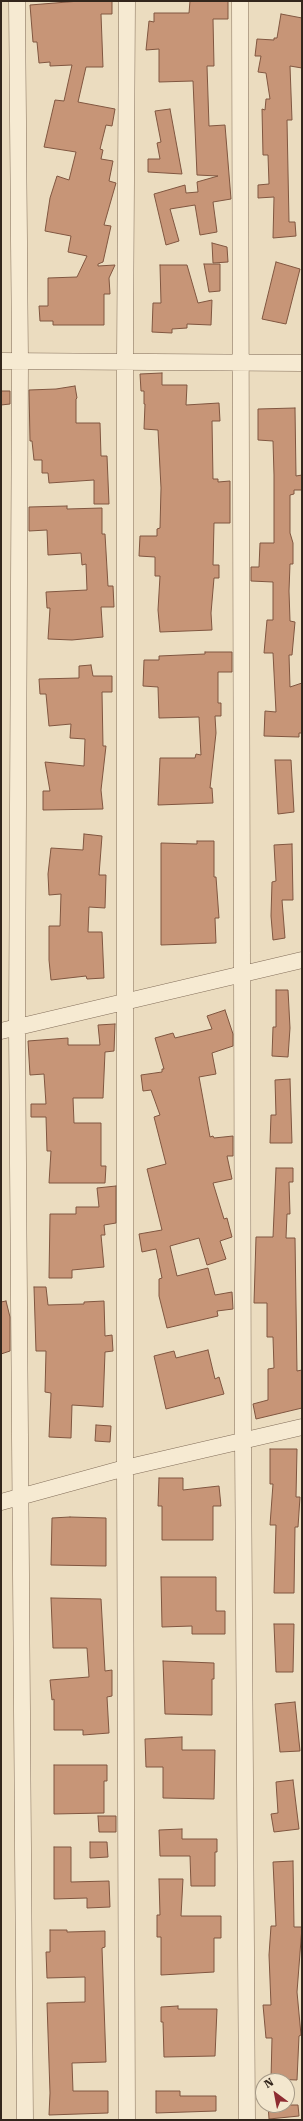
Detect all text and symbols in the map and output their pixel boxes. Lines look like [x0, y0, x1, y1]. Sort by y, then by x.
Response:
north arrow [255, 2073, 295, 2113]
text: N [262, 2075, 276, 2091]

